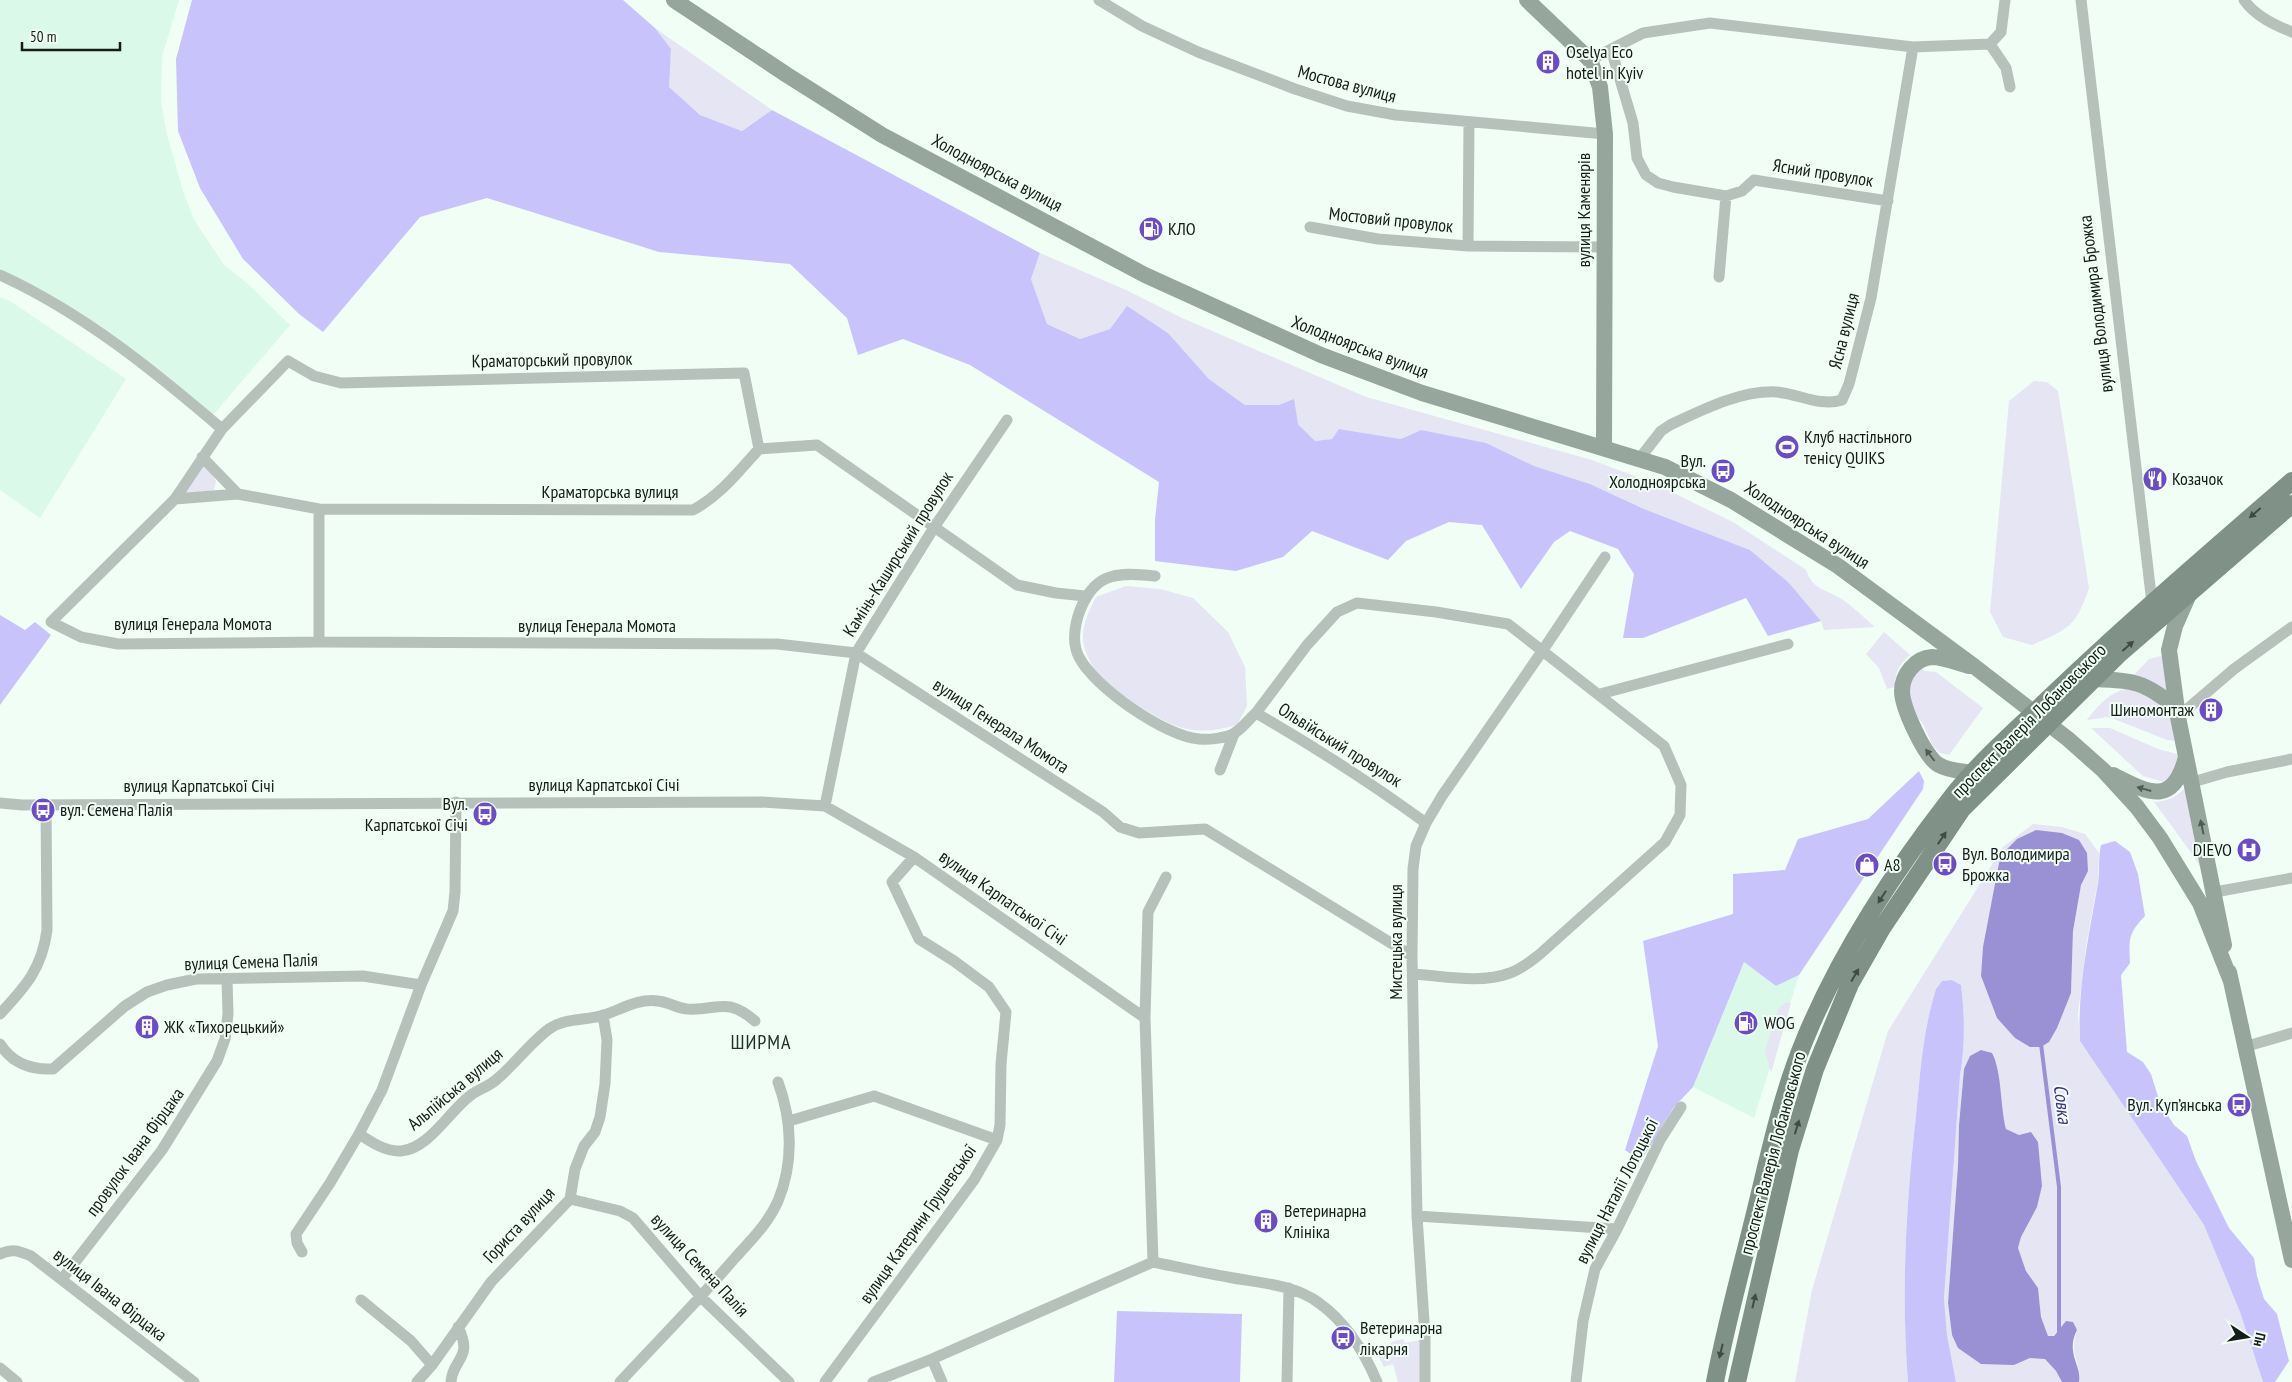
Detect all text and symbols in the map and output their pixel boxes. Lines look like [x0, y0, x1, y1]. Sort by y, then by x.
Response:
scale bar [22, 20, 120, 52]
text: 50 m [30, 27, 56, 46]
place label: Oselya Eco hotel in Kyiv [1566, 40, 1643, 84]
building icon: Oselya Eco hotel in Kyiv [1535, 49, 1561, 75]
street label: Мостова вулиця [1295, 59, 1399, 108]
street label: Холодноярська вулиця [928, 128, 1067, 217]
street label: вулиця Каменярів [1572, 153, 1595, 267]
street label: Ясний провулок [1771, 153, 1875, 192]
street label: Мостовий провулок [1328, 202, 1454, 237]
street label: вулиця Володимира Брожка [2073, 214, 2118, 394]
fuel station icon: КЛО [1138, 216, 1164, 242]
place label: КЛО [1168, 217, 1196, 240]
street label: Ясна вулиця [1823, 290, 1864, 371]
street label: Холодноярська вулиця [1289, 310, 1432, 383]
street label: Краматорський провулок [471, 347, 633, 372]
place label: Клуб настільного тенісу QUIKS [1804, 425, 1912, 469]
sports icon: Клуб настільного тенісу QUIKS [1774, 434, 1800, 460]
place label: Вул. Холодноярська [1609, 449, 1706, 493]
bus stop icon: Вул. Холодноярська [1710, 458, 1736, 484]
restaurant icon: Козачок [2142, 466, 2168, 492]
street label: Камінь-Каширський провулок [837, 467, 958, 641]
place label: Козачок [2172, 467, 2223, 490]
street label: Холодноярська вулиця [1740, 476, 1874, 574]
street label: Краматорська вулиця [542, 480, 678, 503]
one-way arrow [2249, 507, 2261, 518]
street label: вулиця Генерала Момота [114, 612, 272, 635]
street label: вулиця Генерала Момота [518, 614, 676, 637]
street label: проспект Валерія Лобановського [1947, 638, 2111, 803]
one-way arrow [2122, 640, 2135, 651]
street label: вулиця Генерала Момота [929, 673, 1074, 778]
street label: Ольвійський провулок [1274, 697, 1406, 792]
building icon: Шиномонтаж [2198, 697, 2224, 723]
place label: Шиномонтаж [2110, 698, 2194, 721]
one-way arrow [1925, 748, 1935, 762]
street label: вулиця Карпатської Січі [528, 773, 680, 796]
street label: вулиця Карпатської Січі [123, 774, 275, 797]
one-way arrow [2136, 785, 2151, 793]
place label: Вул. Карпатської Січі [365, 792, 468, 836]
bus stop icon: вул. Семена Палія [30, 797, 56, 823]
place label: вул. Семена Палія [60, 798, 173, 821]
bus stop icon: Вул. Карпатської Січі [472, 801, 498, 827]
one-way arrow [2198, 819, 2206, 834]
one-way arrow [1938, 832, 1947, 845]
hospital icon: DIEVO [2236, 837, 2262, 863]
place label: DIEVO [2193, 838, 2232, 861]
place label: Вул. Володимира Брожка [1962, 842, 2070, 886]
street label: вулиця Карпатської Січі [935, 845, 1072, 950]
bus stop icon: Вул. Володимира Брожка [1932, 851, 1958, 877]
shop icon: А8 [1854, 852, 1880, 878]
place label: А8 [1884, 853, 1901, 876]
street label: Мистецька вулиця [1384, 884, 1407, 1000]
one-way arrow [1878, 890, 1887, 903]
street label: вулиця Семена Палія [184, 948, 318, 975]
one-way arrow [1851, 968, 1859, 983]
fuel station icon: WOG [1733, 1010, 1759, 1036]
place label: WOG [1764, 1011, 1795, 1034]
building icon: ЖК «Тихорецький» [134, 1014, 160, 1040]
place label: ЖК «Тихорецький» [163, 1015, 284, 1038]
district label: ШИРМА [730, 1029, 792, 1055]
street label: Альпійська вулиця [402, 1042, 507, 1135]
street label: проспект Валерія Лобановського [1734, 1049, 1811, 1257]
street label: провулок Івана Фірцака [80, 1083, 189, 1220]
water label: Совка [2049, 1083, 2077, 1126]
bus stop icon: Вул. Куп’янська [2226, 1092, 2252, 1118]
place label: Вул. Куп’янська [2127, 1093, 2222, 1116]
street label: вулиця Наталії Лотоцької [1570, 1114, 1663, 1267]
one-way arrow [1794, 1119, 1802, 1134]
street label: вулиця Катерини Грушевської [854, 1140, 981, 1308]
street label: Гориста вулиця [478, 1182, 560, 1267]
place label: Ветеринарна Клініка [1284, 1199, 1366, 1243]
street label: вулиця Семена Палія [646, 1208, 754, 1321]
building icon: Ветеринарна Клініка [1253, 1208, 1279, 1234]
street label: вулиця Івана Фірцака [49, 1243, 172, 1346]
one-way arrow [1750, 1294, 1758, 1309]
north arrow [2222, 1312, 2272, 1362]
place label: Ветеринарна лікарня [1359, 1316, 1442, 1360]
bus stop icon: Ветеринарна лікарня [1330, 1325, 1356, 1351]
text: Пн [2250, 1331, 2270, 1348]
one-way arrow [1717, 1343, 1725, 1358]

